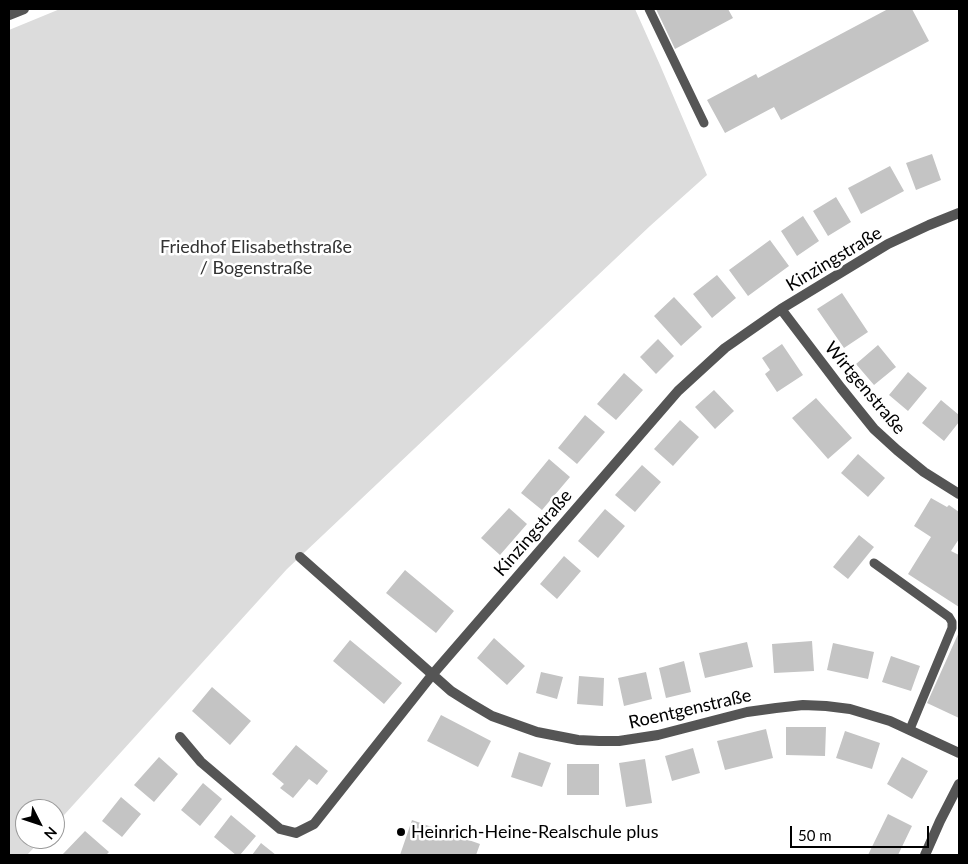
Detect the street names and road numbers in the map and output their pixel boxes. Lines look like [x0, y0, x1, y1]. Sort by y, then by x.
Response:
street label: Kinzingstraße [782, 222, 886, 296]
street label: Wirtgenstraße [820, 337, 910, 439]
street label: Kinzingstraße [490, 485, 576, 581]
street label: Roentgenstraße [627, 684, 753, 734]

